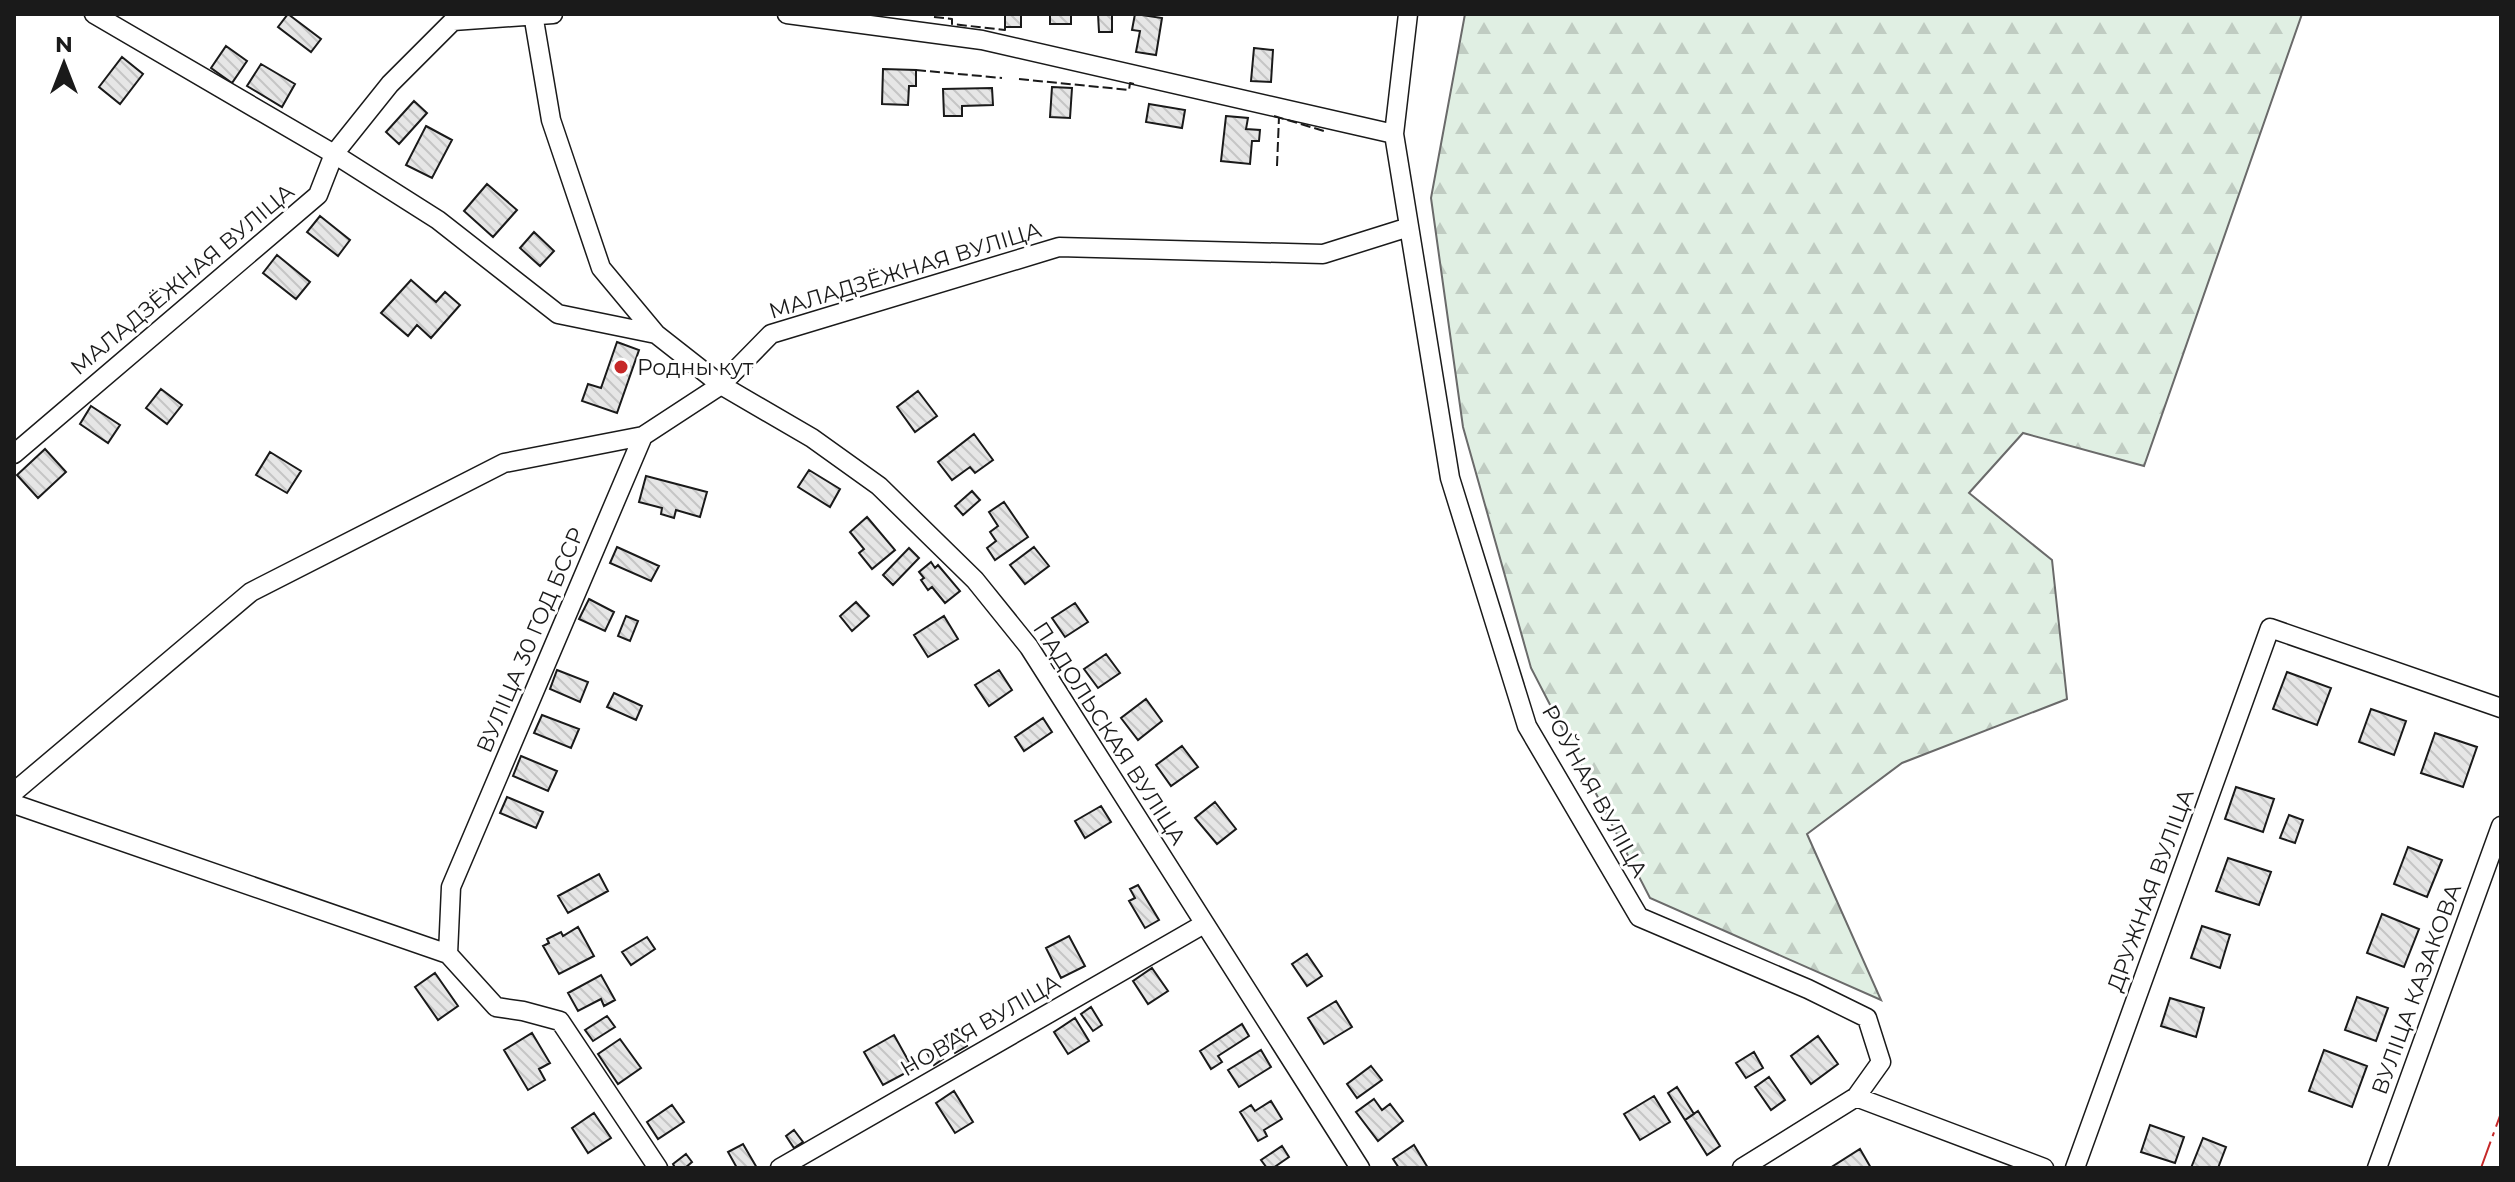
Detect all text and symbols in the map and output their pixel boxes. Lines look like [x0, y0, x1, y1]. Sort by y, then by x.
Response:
north arrow [24, 24, 104, 104]
text: N [55, 31, 73, 58]
street label: МАЛАДЗЁЖНАЯ ВУЛІЦА [65, 178, 300, 381]
street label: МАЛАДЗЁЖНАЯ ВУЛІЦА [766, 216, 1045, 325]
place label: Родны кут [637, 354, 754, 381]
marker: Родны кут [612, 358, 630, 376]
street label: ВУЛІЦА 30 ГОД БССР [471, 523, 590, 757]
street label: ПАДОЛЬСКАЯ ВУЛІЦА [1027, 617, 1192, 850]
street label: РОЎНАЯ ВУЛІЦА [1536, 700, 1654, 883]
street label: ДРУЖНАЯ ВУЛІЦА [2101, 785, 2200, 995]
street label: ВУЛІЦА КАЗАКОВА [2366, 879, 2467, 1098]
street label: НОВАЯ ВУЛІЦА [896, 968, 1066, 1082]

